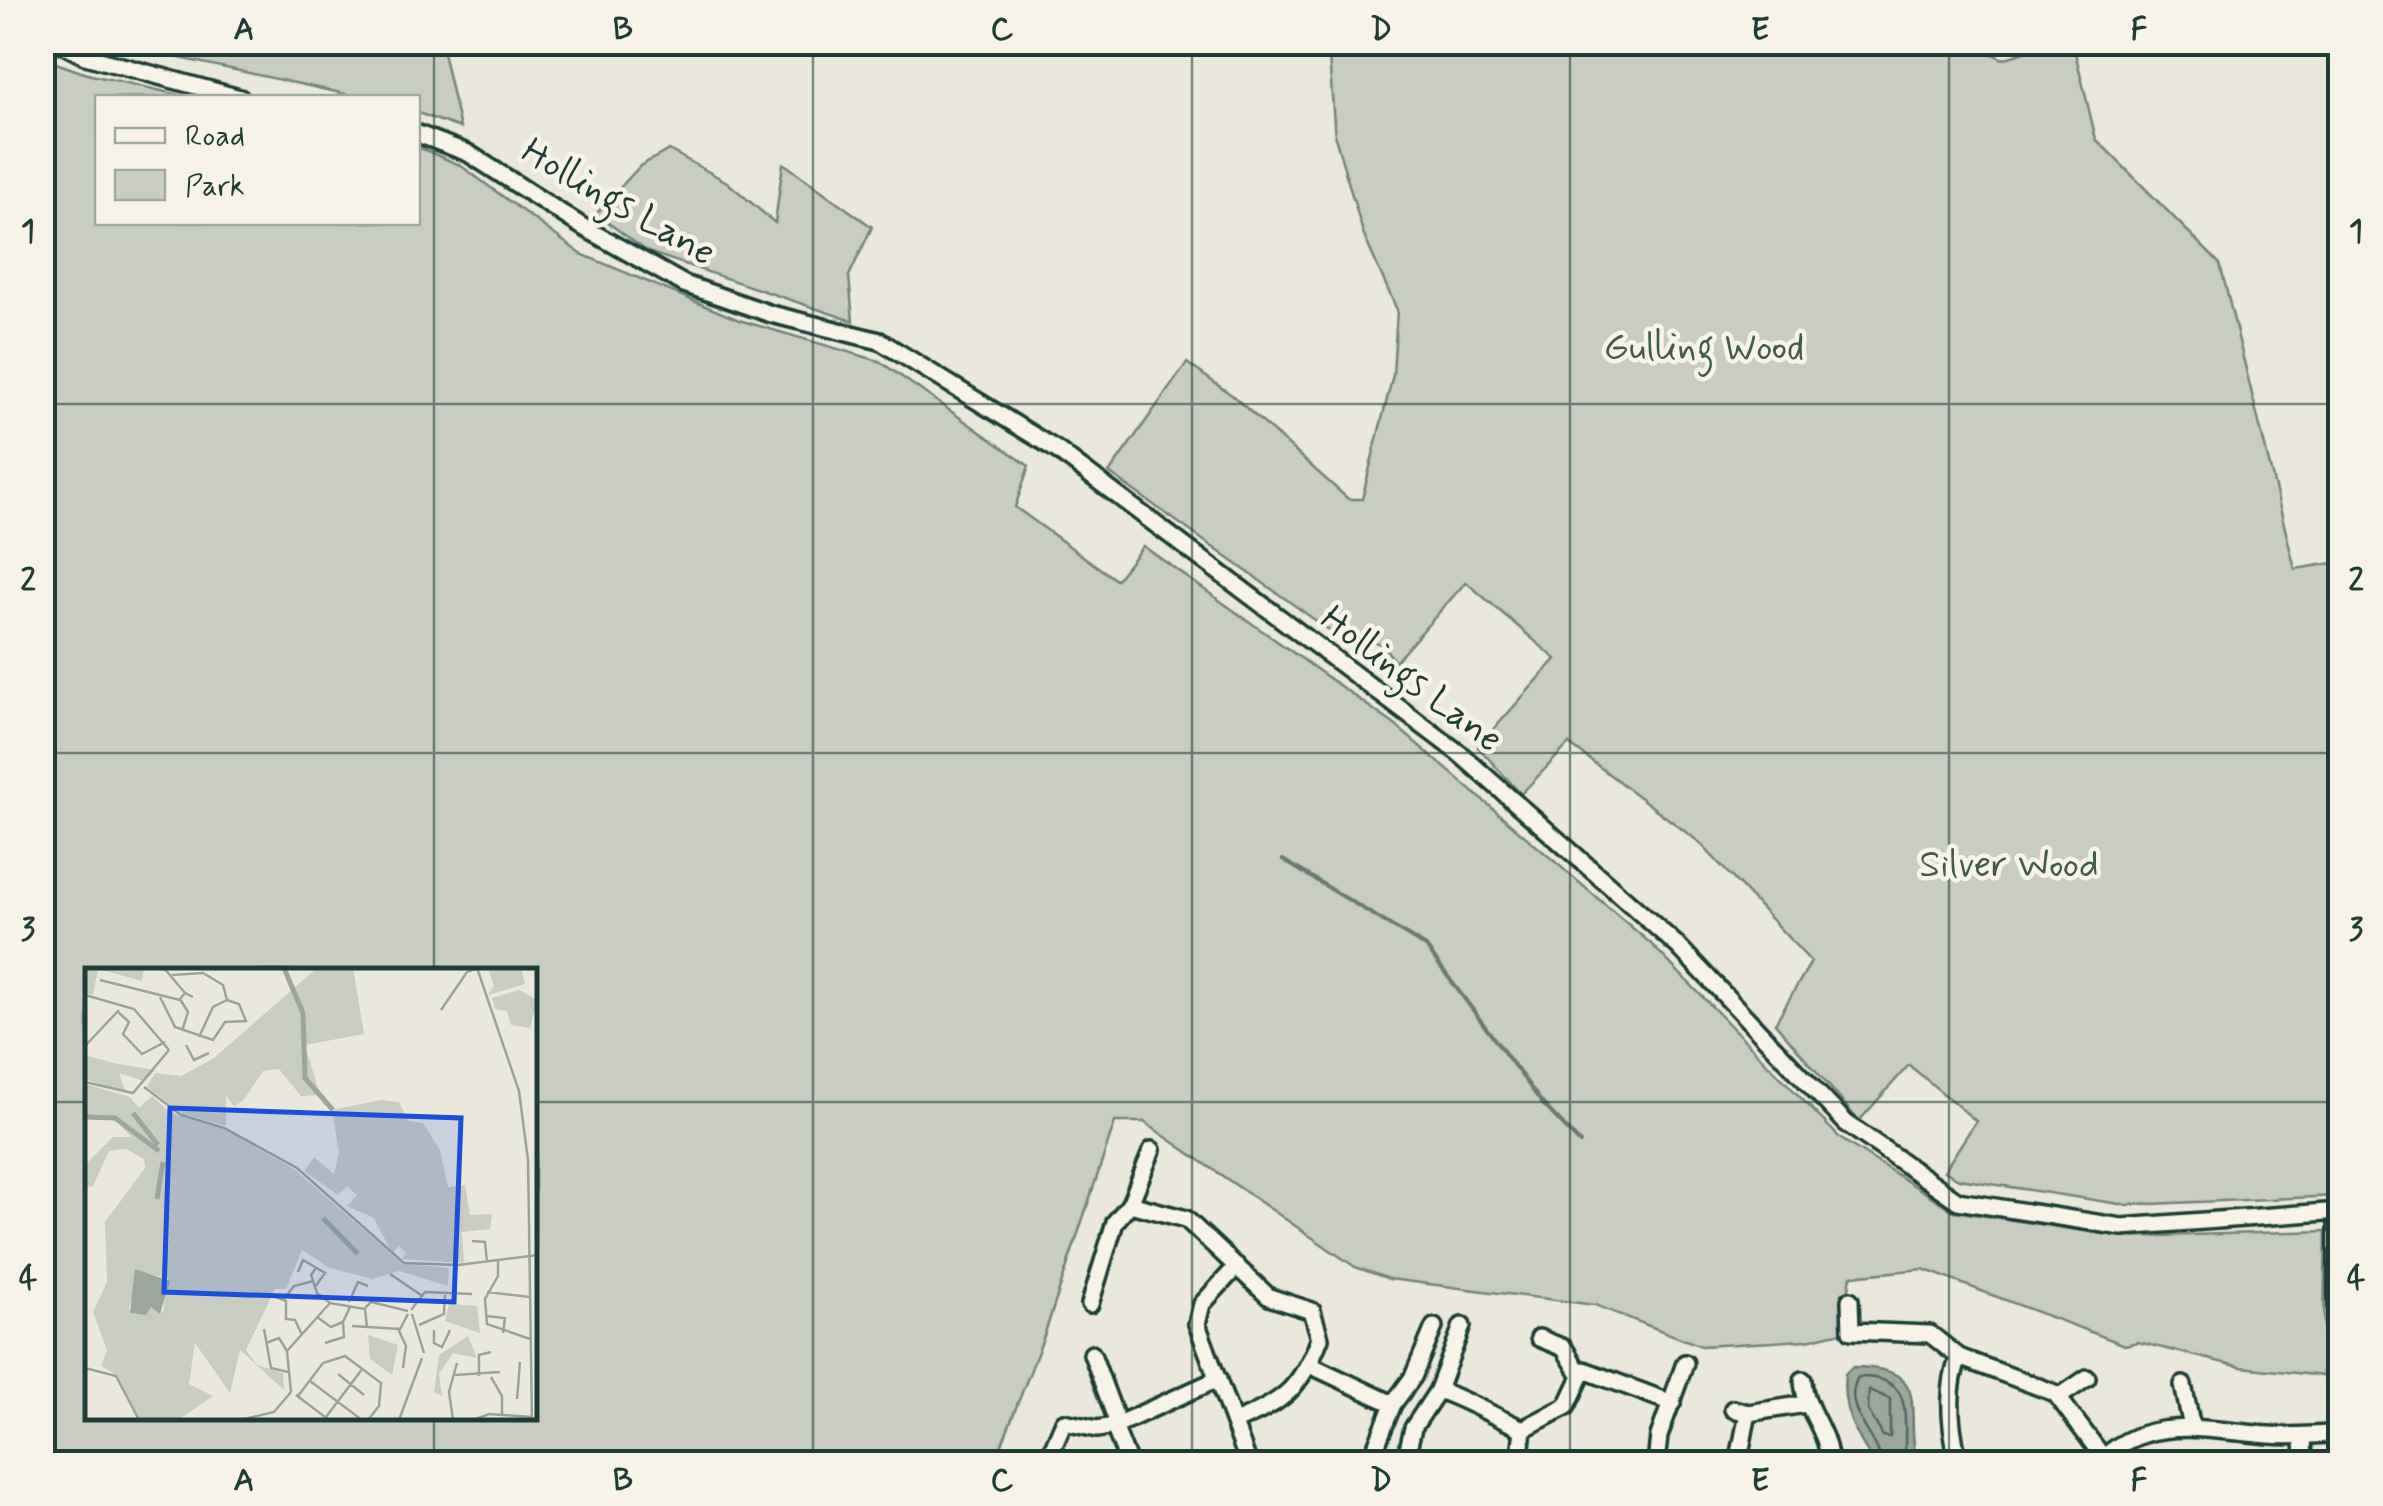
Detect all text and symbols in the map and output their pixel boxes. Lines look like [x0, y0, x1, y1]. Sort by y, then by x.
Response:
text: A [234, 9, 254, 51]
text: B [613, 9, 633, 51]
text: C [991, 9, 1014, 51]
text: D [1370, 9, 1392, 51]
text: E [1751, 9, 1770, 51]
text: F [2131, 9, 2148, 51]
legend [95, 95, 420, 225]
text: Road [185, 117, 245, 156]
street label: Hollings Lane [510, 128, 724, 282]
text: Park [185, 167, 245, 206]
text: 1 [21, 211, 35, 253]
text: 1 [2349, 211, 2363, 253]
park label: Gulling Wood [1604, 324, 1804, 377]
text: 2 [20, 560, 36, 602]
text: 2 [2348, 560, 2364, 602]
street label: Hollings Lane [1308, 595, 1512, 768]
park label: Silver Wood [1919, 841, 2099, 890]
text: 3 [21, 909, 36, 951]
text: 3 [2349, 909, 2364, 951]
inset map [85, 968, 538, 1421]
text: 4 [19, 1258, 38, 1300]
text: 4 [2347, 1258, 2366, 1300]
text: A [234, 1460, 254, 1502]
text: B [613, 1460, 633, 1502]
text: C [991, 1460, 1014, 1502]
text: D [1370, 1460, 1392, 1502]
text: E [1751, 1460, 1770, 1502]
text: F [2131, 1460, 2148, 1502]

